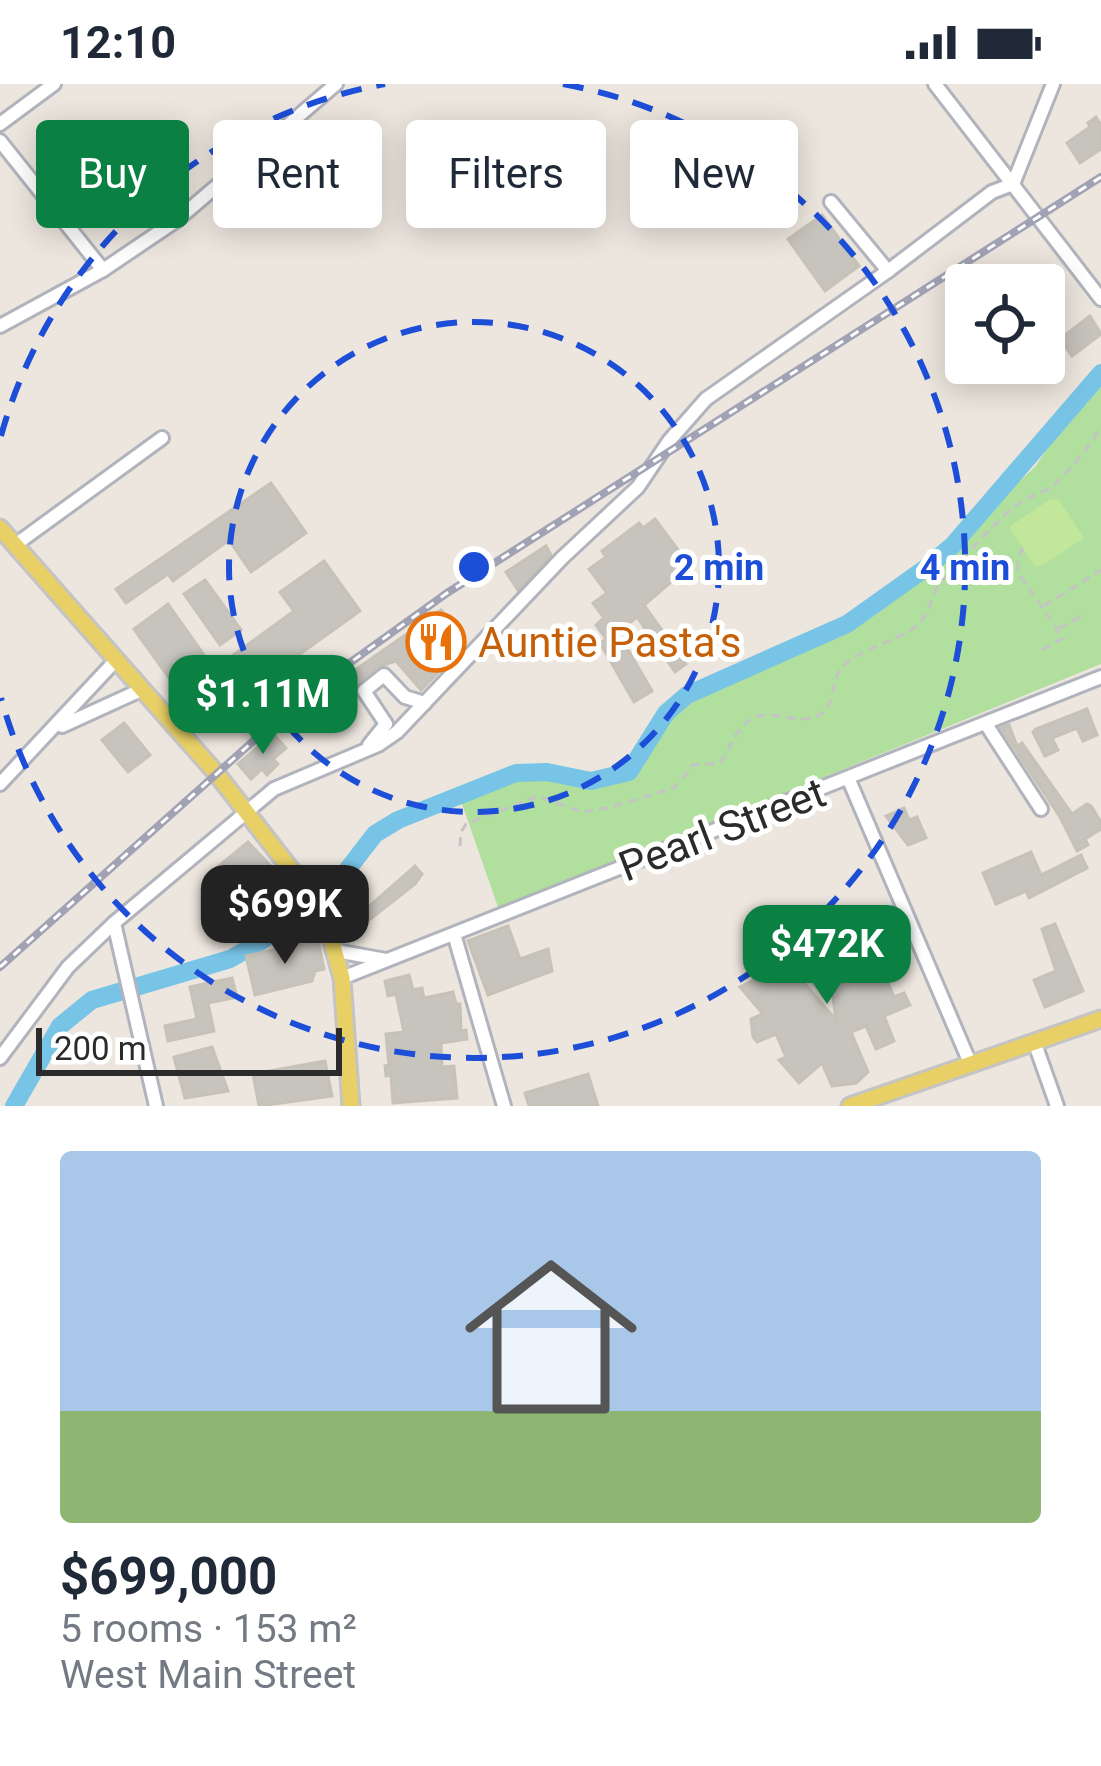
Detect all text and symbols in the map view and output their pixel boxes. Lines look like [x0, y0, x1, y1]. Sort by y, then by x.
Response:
text: 12:10 [60, 16, 176, 69]
chip: Buy [36, 120, 189, 228]
chip: Rent [213, 120, 382, 228]
chip: Filters [406, 120, 606, 228]
chip: New [630, 120, 798, 228]
map controls [945, 264, 1065, 384]
button: locate [945, 264, 1065, 384]
centre of rings [453, 546, 495, 588]
text: 2 min [674, 547, 764, 589]
text: 4 min [920, 547, 1010, 589]
restaurant icon: Auntie Pasta's [405, 611, 467, 673]
place label: Auntie Pasta's [478, 618, 742, 667]
pin: $1.11M [165, 655, 361, 757]
text: $1.11M [196, 671, 330, 717]
street label: Pearl Street [612, 768, 832, 891]
pin: $699K [201, 865, 369, 967]
text: $699K [228, 881, 342, 927]
pin: $472K [743, 905, 911, 1007]
text: $472K [770, 921, 884, 967]
scale bar [36, 1022, 342, 1075]
text: 200 m [54, 1029, 147, 1068]
icon: home [443, 1229, 659, 1445]
text: $699,000 [60, 1547, 277, 1606]
text: 5 rooms · 153 m² [60, 1606, 357, 1652]
text: West Main Street [60, 1652, 356, 1698]

